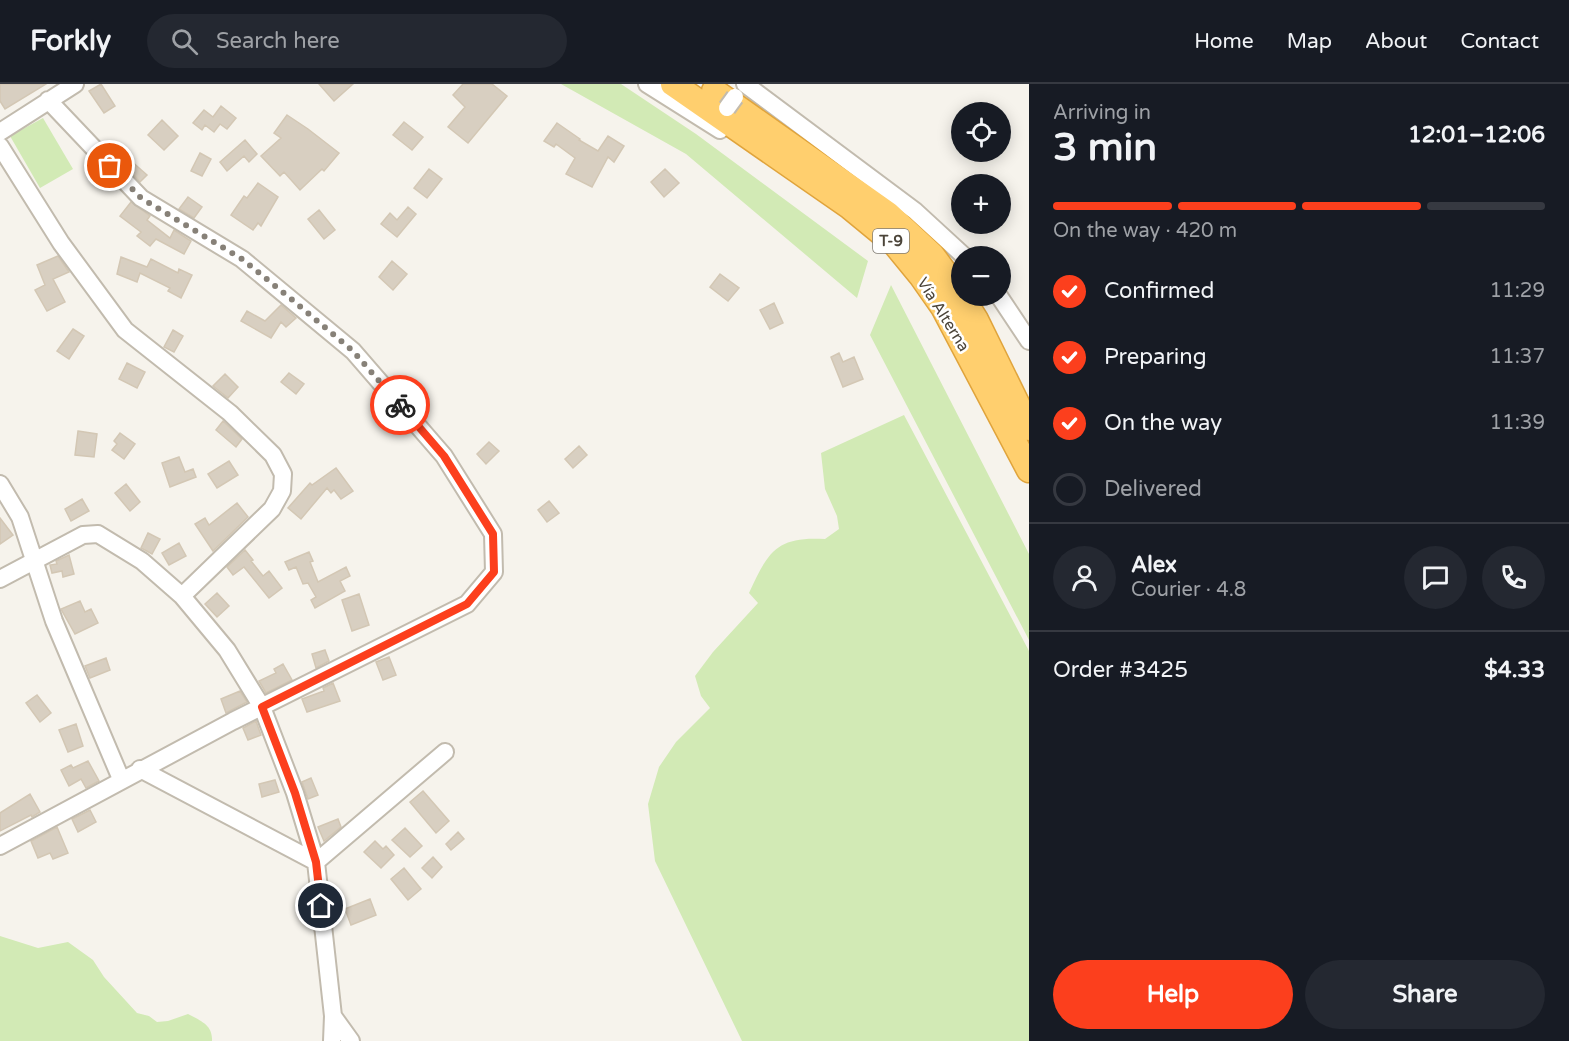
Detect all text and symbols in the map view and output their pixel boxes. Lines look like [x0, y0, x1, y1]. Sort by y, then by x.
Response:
search box [147, 14, 567, 68]
text: Forkly [30, 24, 111, 58]
icon: search [168, 25, 201, 58]
text: Search here [216, 28, 340, 54]
text: Home [1194, 29, 1254, 54]
text: Map [1287, 29, 1332, 54]
text: About [1365, 29, 1427, 54]
text: Contact [1460, 29, 1539, 54]
text: Arriving in [1053, 101, 1151, 125]
map controls [951, 102, 1011, 306]
button: locate [951, 102, 1011, 162]
text: 12:01–12:06 [1408, 122, 1545, 148]
text: 3 min [1053, 124, 1157, 171]
pin [84, 140, 135, 191]
icon: bag [93, 149, 126, 182]
button: + [951, 174, 1011, 234]
text: On the way · 420 m [1053, 219, 1237, 243]
road number: T-9 [873, 229, 909, 253]
button: − [951, 246, 1011, 306]
street label: Vía Alterna [912, 274, 974, 355]
icon: check [1053, 275, 1086, 308]
text: Confirmed [1104, 278, 1214, 304]
text: 11:29 [1490, 279, 1545, 303]
icon: check [1053, 341, 1086, 374]
text: Preparing [1104, 344, 1207, 370]
text: 11:37 [1490, 345, 1545, 369]
courier [370, 375, 430, 435]
icon: bike [384, 389, 417, 422]
icon: check [1053, 407, 1086, 440]
text: On the way [1104, 410, 1222, 436]
text: 11:39 [1490, 411, 1545, 435]
text: Delivered [1104, 476, 1202, 502]
button: person [1053, 546, 1116, 609]
button: chat [1404, 546, 1467, 609]
button: phone [1482, 546, 1545, 609]
text: Alex [1131, 552, 1177, 578]
text: Courier · 4.8 [1131, 578, 1246, 602]
text: Order #3425 [1053, 657, 1188, 683]
text: $4.33 [1484, 657, 1545, 683]
pin [295, 880, 346, 931]
icon: home [304, 889, 337, 922]
button: Help [1053, 960, 1293, 1029]
button: Share [1305, 960, 1545, 1029]

